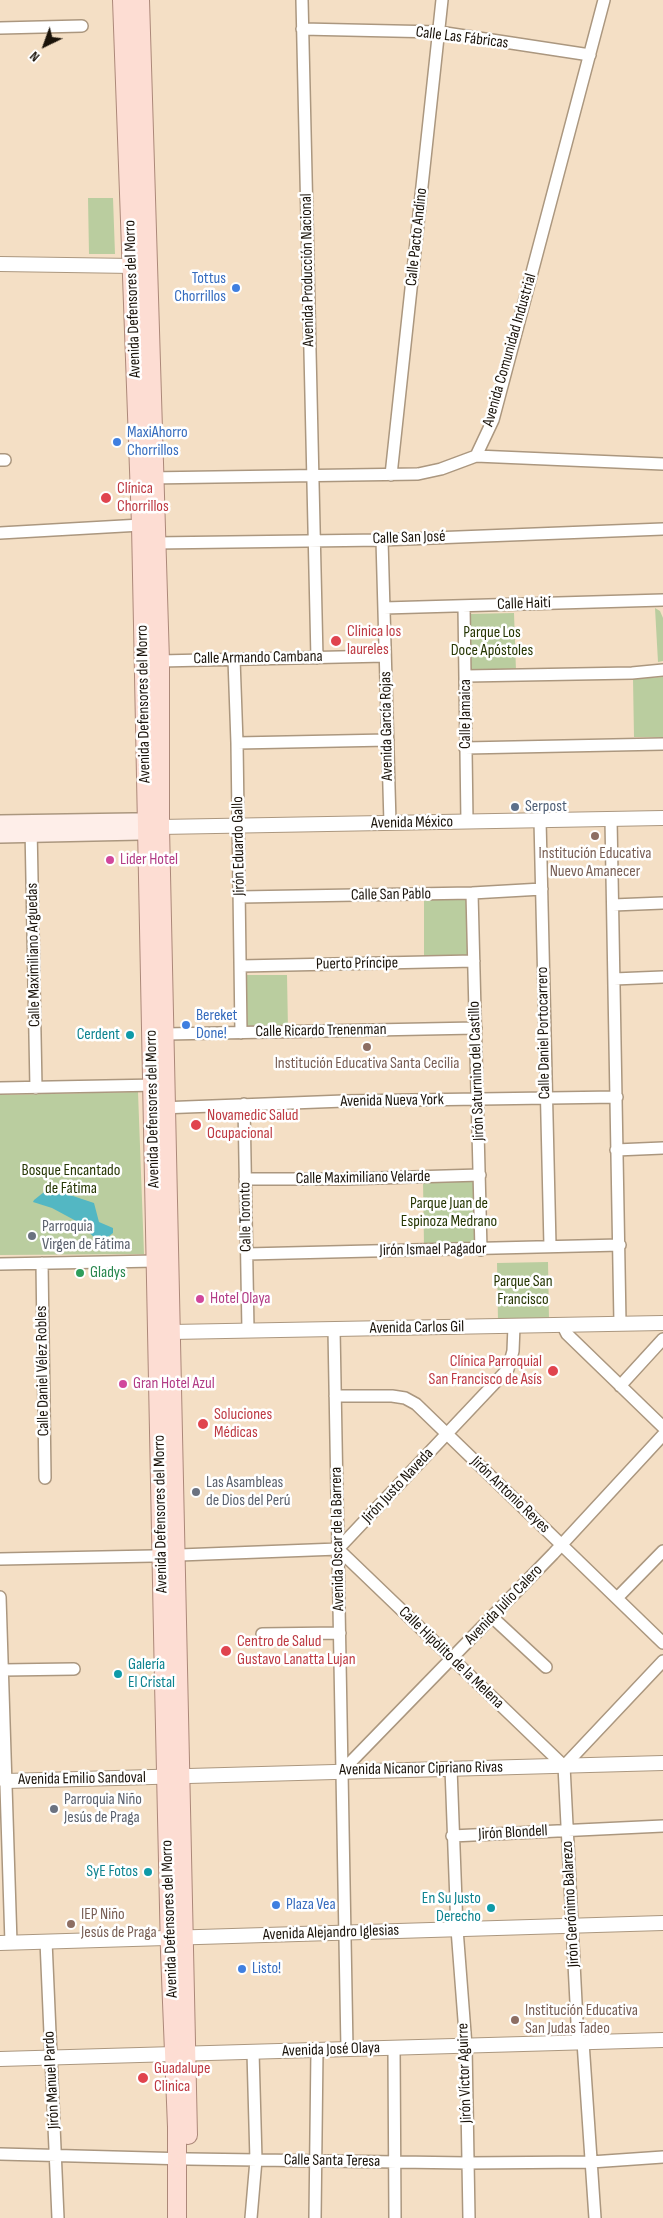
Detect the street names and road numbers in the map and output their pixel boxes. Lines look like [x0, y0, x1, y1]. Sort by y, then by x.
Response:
street label: Calle Las Fábricas [415, 23, 509, 53]
street label: Calle Pacto Andino [402, 187, 432, 287]
street label: Avenida Producción Nacional [297, 193, 319, 347]
street label: Avenida Defensores del Morro [121, 220, 145, 378]
street label: Avenida Comunidad Industrial [479, 271, 541, 429]
street label: Calle San José [372, 527, 446, 549]
street label: Calle Haití [497, 593, 551, 615]
street label: Avenida Defensores del Morro [133, 625, 155, 783]
street label: Calle Armando Cambana [193, 647, 323, 669]
street label: Avenida García Rojas [376, 671, 398, 781]
street label: Calle Jamaica [456, 679, 476, 749]
street label: Jirón Eduardo Gallo [229, 796, 249, 896]
street label: Avenida México [371, 813, 453, 833]
street label: Calle Maximiliano Arguedas [23, 883, 45, 1027]
street label: Calle San Pablo [351, 885, 431, 905]
street label: Puerto Príncipe [316, 954, 398, 974]
street label: Calle Daniel Portocarrero [533, 967, 555, 1099]
street label: Jirón Saturnino del Castillo [465, 1001, 489, 1141]
street label: Calle Ricardo Trenenman [255, 1020, 387, 1042]
street label: Avenida Defensores del Morro [142, 1030, 164, 1188]
street label: Avenida Nueva York [340, 1090, 444, 1112]
street label: Calle Maximiliano Velarde [296, 1167, 430, 1189]
street label: Calle Toronto [236, 1182, 256, 1252]
street label: Jirón Ismael Pagador [379, 1239, 487, 1261]
street label: Calle Daniel Vélez Robles [32, 1305, 54, 1437]
street label: Avenida Carlos Gil [370, 1318, 464, 1338]
street label: Avenida Defensores del Morro [150, 1435, 172, 1593]
street label: Jirón Justo Naveda [358, 1444, 438, 1528]
street label: Jirón Antonio Reyes [466, 1452, 554, 1538]
street label: Avenida Oscar de la Barrera [327, 1467, 349, 1611]
street label: Avenida Julio Calero [461, 1561, 547, 1649]
street label: Calle Hipólito de la Melena [394, 1603, 508, 1713]
street label: Avenida Nicanor Cipriano Rivas [339, 1758, 503, 1780]
street label: Avenida Emilio Sandoval [18, 1768, 146, 1790]
street label: Jirón Blondell [478, 1822, 548, 1844]
street label: Avenida Defensores del Morro [158, 1840, 182, 1998]
street label: Jirón Gerónimo Balarezo [558, 1840, 584, 1968]
street label: Avenida Alejandro Iglesias [262, 1921, 400, 1945]
street label: Jirón Víctor Aguirre [454, 2023, 476, 2123]
street label: Jirón Manuel Pardo [40, 2031, 64, 2129]
street label: Avenida José Olaya [282, 2039, 380, 2061]
street label: Calle Santa Teresa [284, 2151, 380, 2171]

